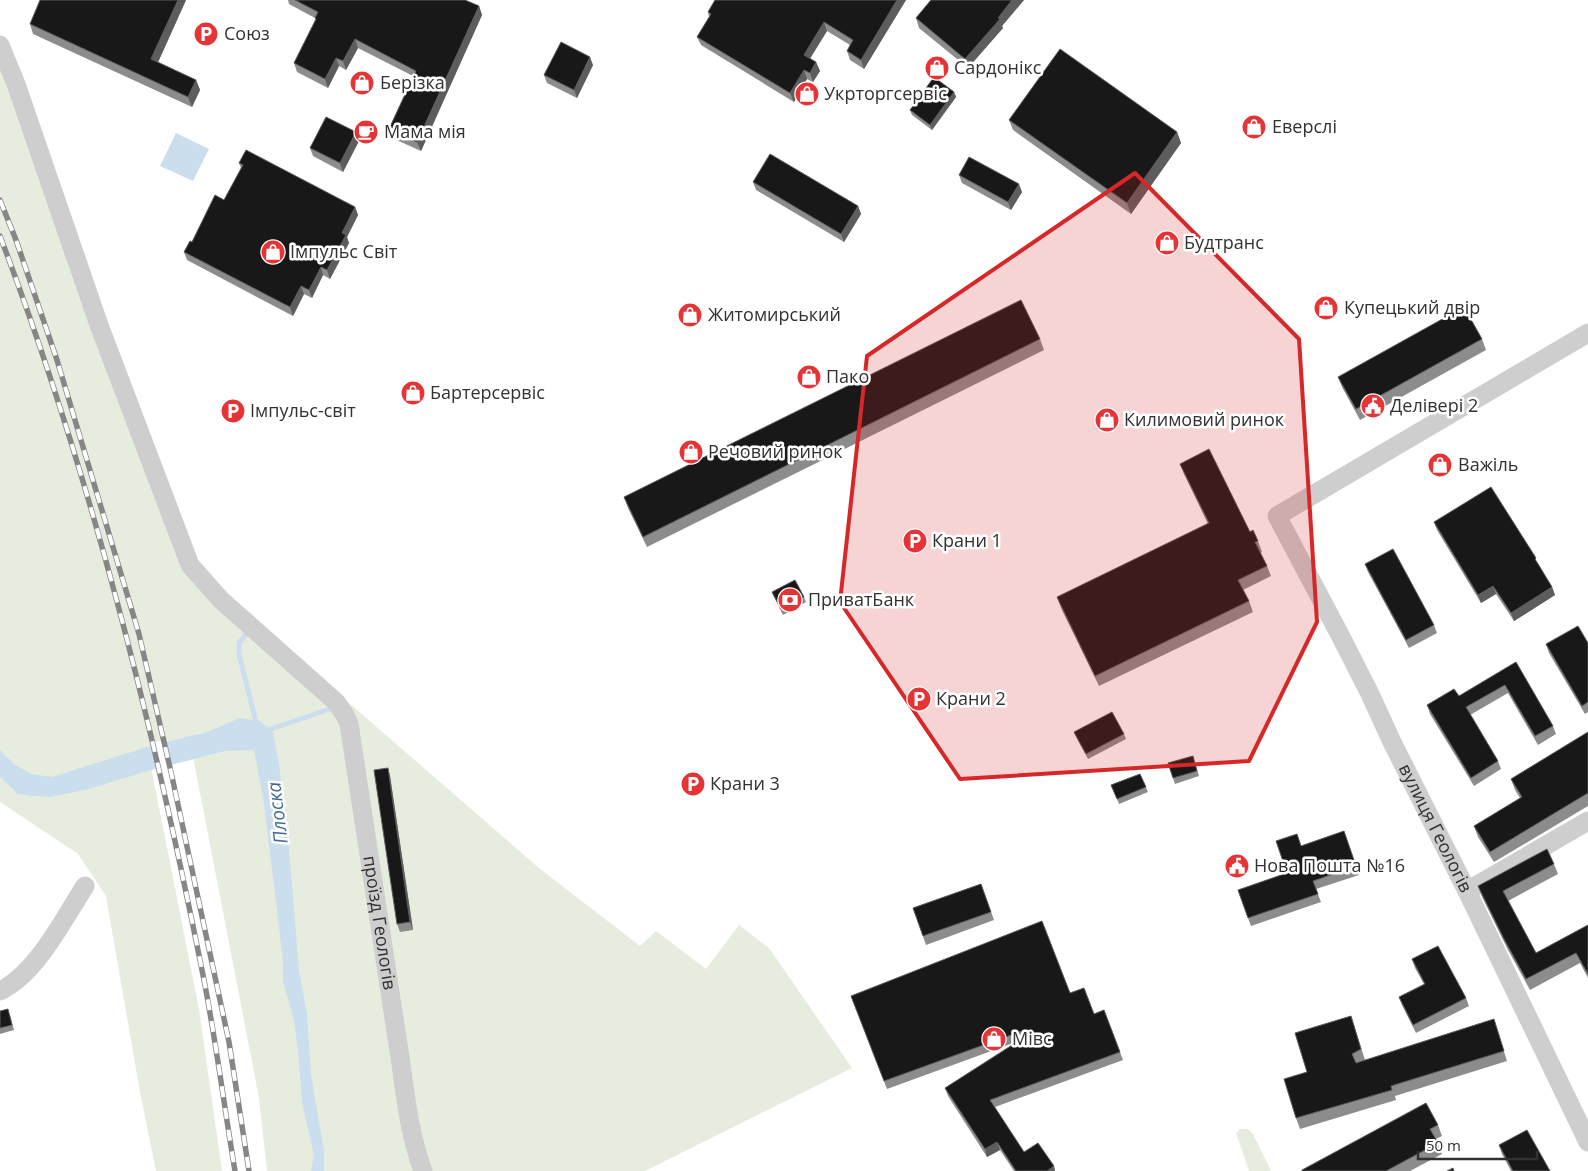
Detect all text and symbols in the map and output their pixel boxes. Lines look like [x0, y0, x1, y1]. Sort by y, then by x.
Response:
parking icon: Союз [193, 21, 219, 47]
place label: Союз [224, 21, 270, 45]
shop icon: Сардонікс [924, 55, 950, 81]
place label: Сардонікс [954, 55, 1042, 79]
shop icon: Берізка [349, 70, 375, 96]
place label: Берізка [380, 70, 445, 94]
shop icon: Укрторгсервіс [794, 81, 820, 107]
place label: Укрторгсервіс [824, 81, 947, 105]
shop icon: Еверслі [1241, 114, 1267, 140]
place label: Еверслі [1272, 114, 1337, 138]
cafe icon: Мама мія [353, 119, 379, 145]
place label: Мама мія [384, 119, 466, 143]
shop icon: Будтранс [1154, 230, 1180, 256]
place label: Будтранс [1184, 230, 1264, 254]
shop icon: Імпульс Світ [260, 239, 286, 265]
place label: Імпульс Світ [290, 239, 398, 263]
shop icon: Купецький двір [1313, 295, 1339, 321]
place label: Купецький двір [1344, 295, 1480, 319]
shop icon: Житомирський [677, 302, 703, 328]
place label: Житомирський [708, 302, 841, 326]
shop icon: Пако [796, 364, 822, 390]
place label: Пако [826, 364, 869, 388]
shop icon: Бартерсервіс [400, 380, 426, 406]
place label: Бартерсервіс [430, 380, 545, 404]
public building icon: Делівері 2 [1360, 393, 1386, 419]
place label: Делівері 2 [1390, 393, 1478, 417]
parking icon: Імпульс-світ [220, 398, 246, 424]
place label: Імпульс-світ [250, 398, 356, 422]
shop icon: Килимовий ринок [1094, 407, 1120, 433]
place label: Килимовий ринок [1124, 407, 1285, 431]
shop icon: Речовий ринок [678, 439, 704, 465]
place label: Речовий ринок [708, 439, 843, 463]
shop icon: Важіль [1427, 452, 1453, 478]
place label: Важіль [1458, 452, 1518, 476]
parking icon: Крани 1 [902, 528, 928, 554]
place label: Крани 1 [932, 528, 1002, 552]
bank icon: ПриватБанк [777, 587, 803, 613]
place label: ПриватБанк [808, 587, 915, 611]
parking icon: Крани 2 [906, 686, 932, 712]
place label: Крани 2 [936, 686, 1006, 710]
street label: вулиця Геологів [1394, 759, 1479, 896]
parking icon: Крани 3 [680, 771, 706, 797]
place label: Крани 3 [710, 771, 780, 795]
water label: Плоска [260, 780, 294, 845]
public building icon: Нова Пошта №16 [1224, 853, 1250, 879]
place label: Нова Пошта №16 [1254, 853, 1405, 877]
street label: проїзд Геологів [358, 854, 402, 991]
shop icon: Мівс [981, 1026, 1007, 1052]
place label: Мівс [1012, 1026, 1052, 1050]
scale bar [1418, 1128, 1537, 1160]
text: 50 m [1426, 1135, 1461, 1155]

